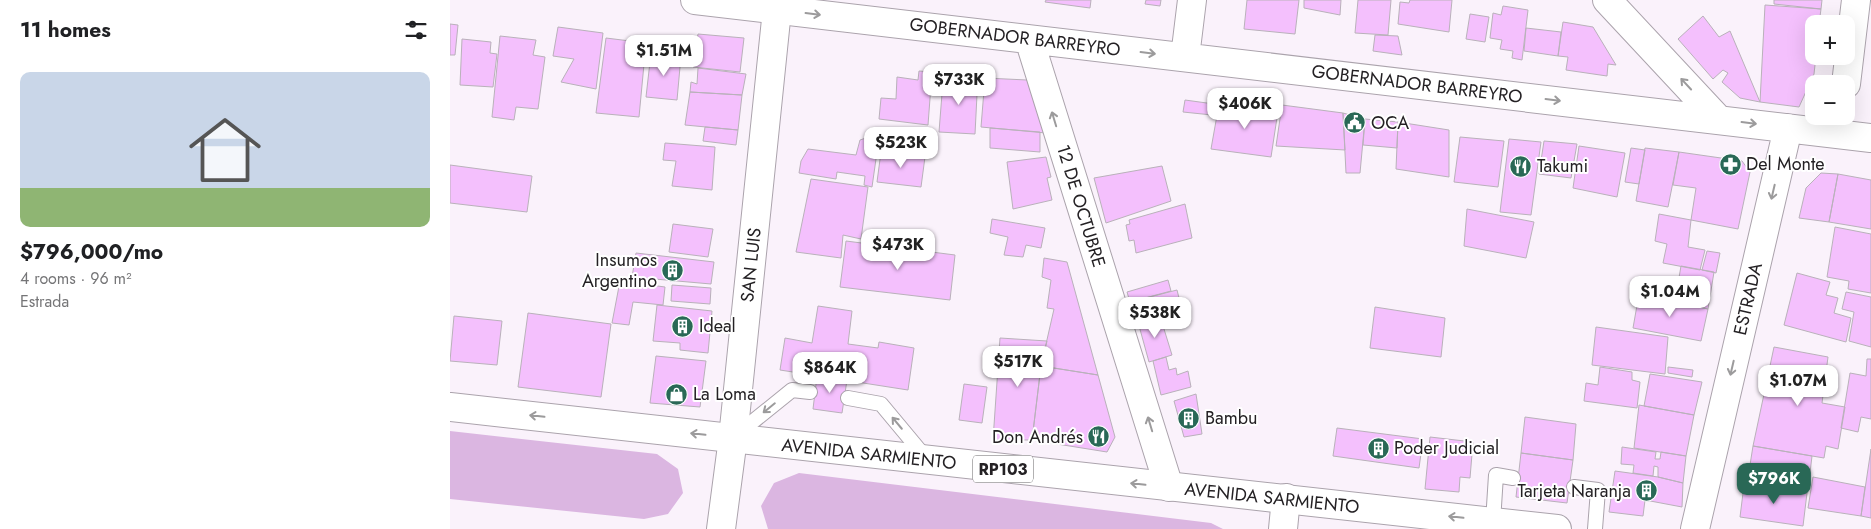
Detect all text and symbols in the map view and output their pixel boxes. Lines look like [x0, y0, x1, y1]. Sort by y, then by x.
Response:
one-way arrow [805, 9, 821, 19]
street label: GOBERNADOR BARREYRO [908, 11, 1122, 63]
text: 11 homes [20, 15, 111, 45]
map controls [1805, 15, 1855, 125]
button: + [1805, 15, 1855, 65]
icon: filters [402, 16, 430, 44]
pin: $1.51M [623, 34, 705, 77]
text: $1.51M [636, 39, 692, 62]
one-way arrow [1140, 48, 1156, 58]
street label: GOBERNADOR BARREYRO [1310, 58, 1524, 110]
pin: $733K [924, 64, 994, 106]
text: $733K [934, 68, 984, 91]
button: − [1805, 75, 1855, 125]
one-way arrow [1680, 78, 1692, 90]
pin: $406K [1210, 88, 1280, 130]
text: $406K [1218, 92, 1272, 115]
one-way arrow [1545, 95, 1561, 105]
icon: home [180, 105, 270, 195]
place label: OCA [1371, 110, 1409, 136]
one-way arrow [1048, 111, 1058, 127]
public building icon: OCA [1343, 111, 1367, 135]
one-way arrow [1741, 118, 1757, 128]
pin: $523K [866, 126, 936, 169]
text: $523K [875, 131, 927, 154]
street label: 12 DE OCTUBRE [1050, 141, 1112, 271]
place label: Del Monte [1746, 151, 1825, 177]
pharmacy icon: Del Monte [1718, 152, 1742, 176]
place label: Takumi [1537, 153, 1588, 179]
restaurant icon: Takumi [1509, 154, 1533, 178]
one-way arrow [1768, 184, 1777, 200]
street label: SAN LUIS [734, 226, 768, 304]
pin: $473K [863, 228, 933, 271]
text: $473K [872, 233, 924, 256]
text: $796,000/mo [20, 237, 163, 267]
place label: Insumos Argentino [582, 247, 657, 294]
building icon: Insumos Argentino [661, 258, 685, 282]
street label: ESTRADA [1727, 260, 1769, 338]
text: 4 rooms · 96 m² [20, 267, 131, 290]
pin: $1.04M [1629, 276, 1711, 318]
text: $1.04M [1640, 280, 1700, 303]
text: Estrada [20, 290, 69, 313]
pin: $538K [1120, 296, 1190, 339]
text: $538K [1129, 301, 1181, 324]
place label: Ideal [699, 313, 736, 339]
building icon: Ideal [671, 314, 695, 338]
pin: $517K [983, 346, 1053, 388]
text: $517K [993, 350, 1043, 373]
pin: $864K [795, 352, 865, 394]
text: $864K [803, 356, 857, 379]
one-way arrow [1727, 359, 1736, 375]
pin: $1.07M [1757, 364, 1839, 407]
text: $1.07M [1769, 369, 1827, 392]
place label: La Loma [693, 381, 756, 407]
shop icon: La Loma [665, 382, 689, 406]
one-way arrow [763, 403, 776, 414]
place label: Bambu [1205, 405, 1257, 431]
building icon: Bambu [1177, 406, 1201, 430]
one-way arrow [529, 411, 545, 421]
one-way arrow [891, 417, 902, 430]
one-way arrow [1144, 417, 1154, 433]
place label: Don Andrés [992, 424, 1083, 450]
restaurant icon: Don Andrés [1087, 425, 1111, 449]
one-way arrow [690, 429, 706, 439]
street label: AVENIDA SARMIENTO [780, 432, 958, 476]
place label: Poder Judicial [1394, 435, 1499, 461]
building icon: Poder Judicial [1366, 436, 1390, 460]
road number: RP103 [973, 456, 1033, 482]
pin: $796K [1739, 462, 1809, 505]
text: $796K [1748, 467, 1800, 490]
street label: AVENIDA SARMIENTO [1183, 476, 1361, 520]
place label: Tarjeta Naranja [1517, 478, 1631, 504]
one-way arrow [1130, 479, 1146, 489]
building icon: Tarjeta Naranja [1635, 479, 1659, 503]
one-way arrow [1448, 512, 1464, 522]

